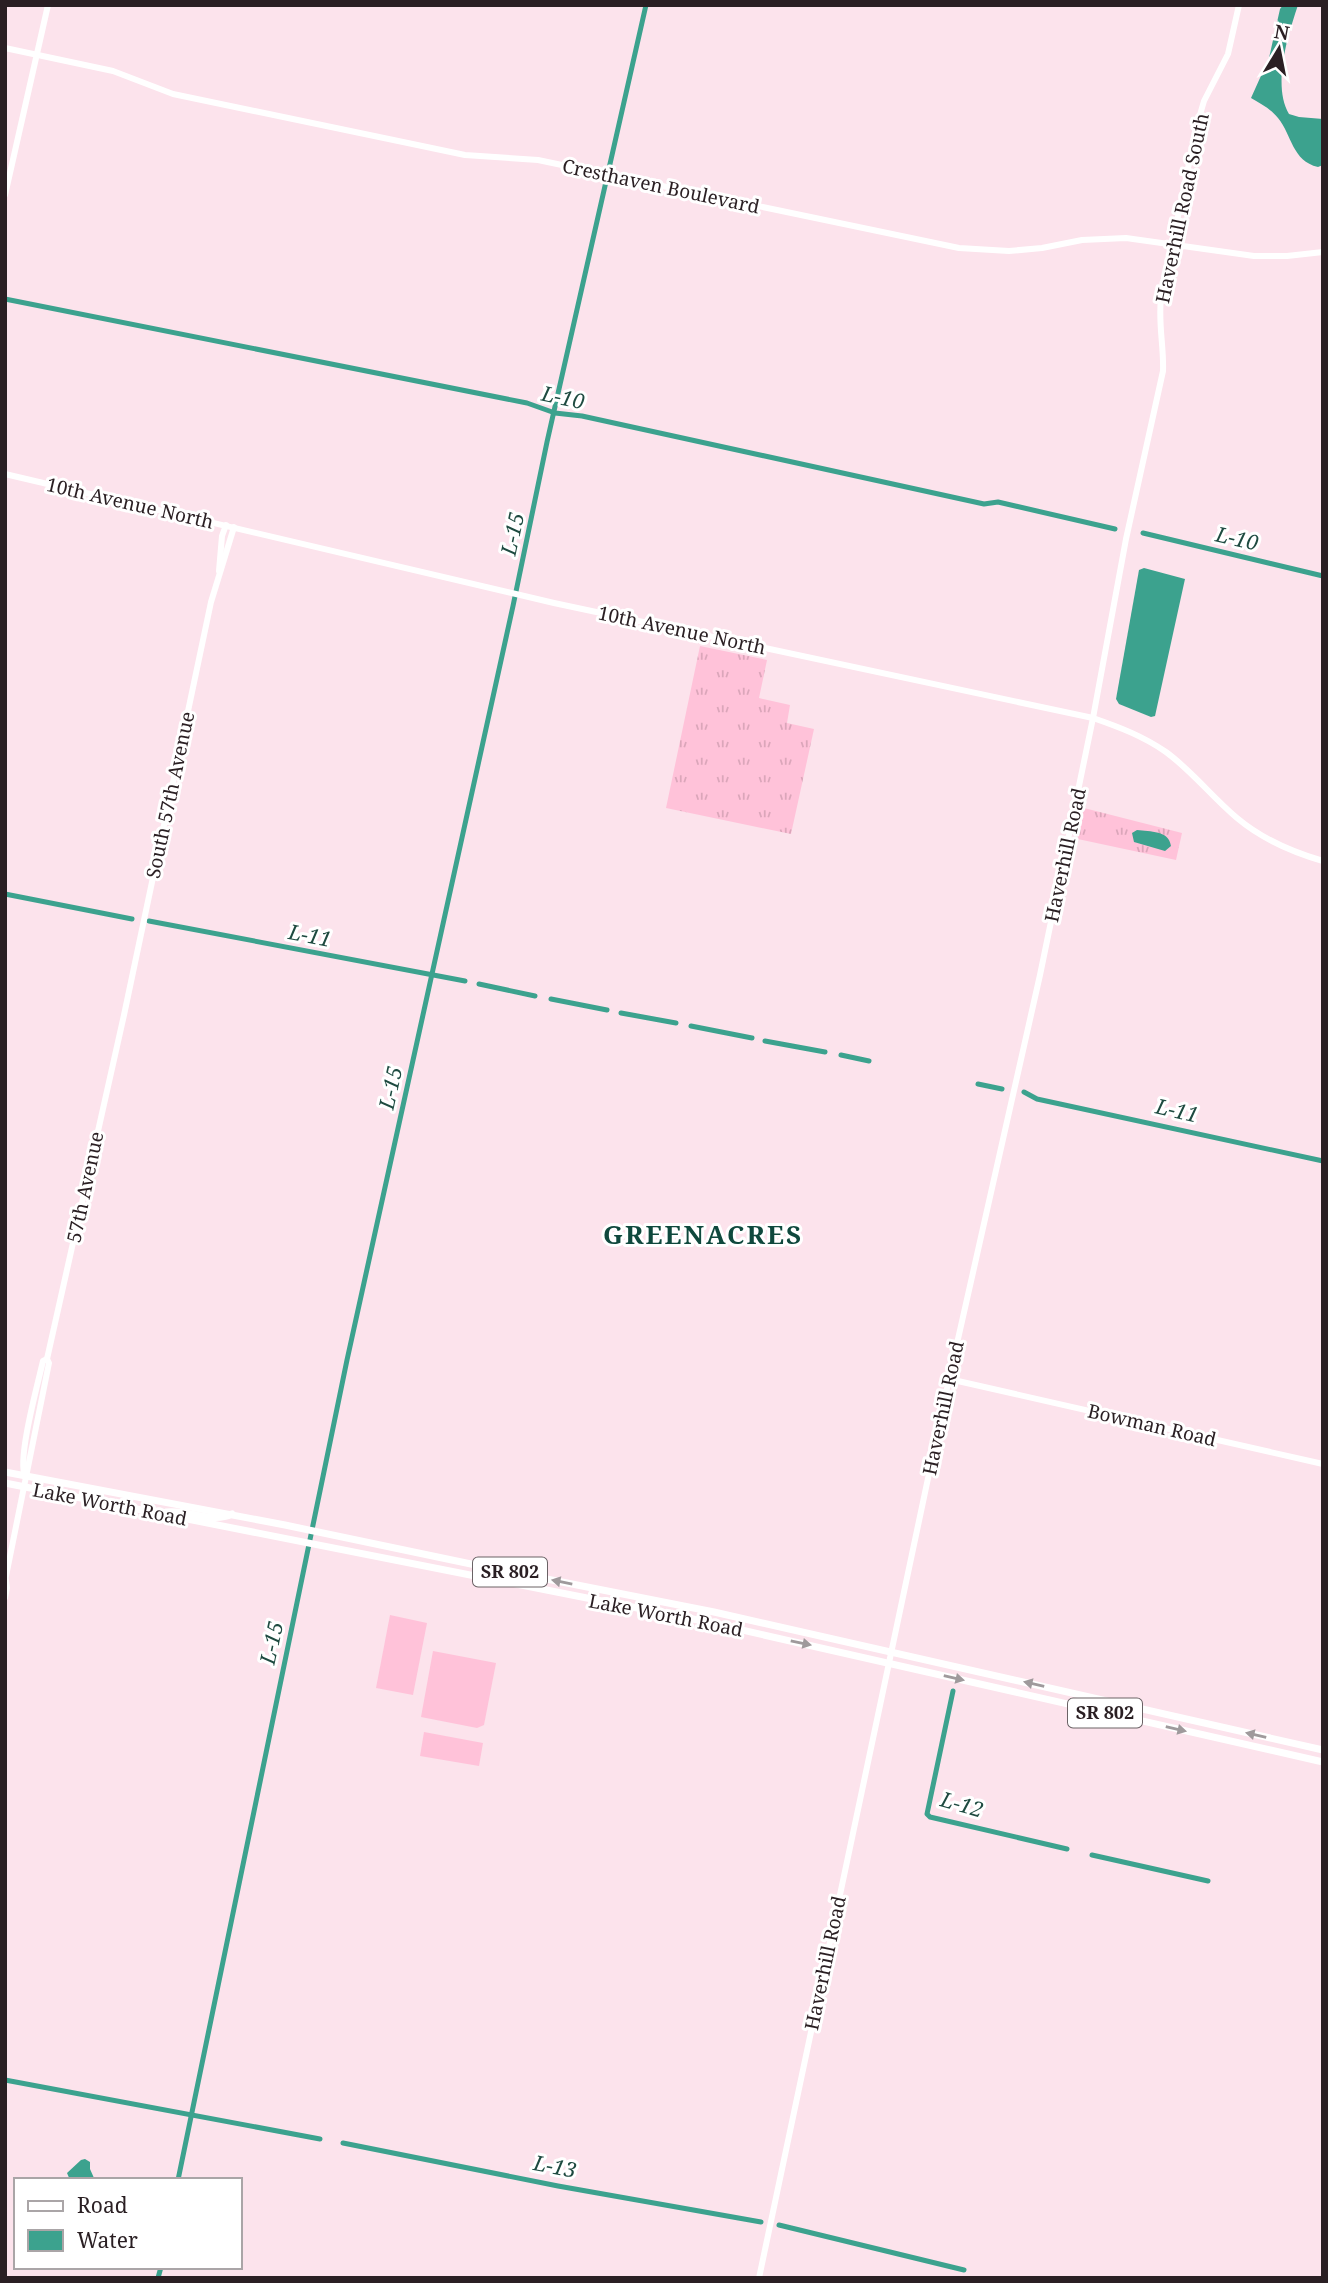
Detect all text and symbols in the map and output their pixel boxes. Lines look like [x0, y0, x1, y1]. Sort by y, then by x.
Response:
north arrow [1244, 14, 1314, 84]
text: N [1272, 18, 1292, 46]
street label: Haverhill Road South [1149, 111, 1215, 305]
street label: Cresthaven Boulevard [560, 152, 762, 220]
water label: L-10 [538, 379, 587, 415]
street label: 10th Avenue North [44, 471, 216, 535]
water label: L-15 [494, 510, 530, 559]
water label: L-10 [1212, 519, 1262, 557]
street label: 10th Avenue North [596, 600, 768, 660]
street label: South 57th Avenue [140, 709, 200, 881]
street label: Haverhill Road [1038, 785, 1092, 924]
water label: L-11 [285, 917, 334, 953]
water label: L-15 [372, 1064, 408, 1113]
water label: L-11 [1152, 1091, 1201, 1129]
street label: 57th Avenue [61, 1129, 109, 1245]
district label: GREENACRES [603, 1216, 803, 1252]
street label: Haverhill Road [916, 1338, 970, 1477]
street label: Bowman Road [1085, 1398, 1219, 1453]
street label: Lake Worth Road [31, 1476, 190, 1532]
road number: SR 802 [473, 1558, 547, 1587]
one-way arrow [551, 1576, 573, 1587]
street label: Lake Worth Road [587, 1587, 746, 1643]
water label: L-15 [253, 1619, 289, 1668]
one-way arrow [790, 1637, 812, 1648]
one-way arrow [944, 1673, 966, 1684]
one-way arrow [1023, 1679, 1045, 1690]
road number: SR 802 [1068, 1698, 1142, 1728]
one-way arrow [1165, 1723, 1187, 1734]
one-way arrow [1245, 1729, 1267, 1740]
water label: L-12 [937, 1784, 987, 1823]
street label: Haverhill Road [798, 1893, 852, 2032]
water label: L-13 [530, 2148, 579, 2184]
legend [14, 2178, 242, 2269]
text: Road [77, 2191, 128, 2219]
text: Water [77, 2226, 138, 2254]

